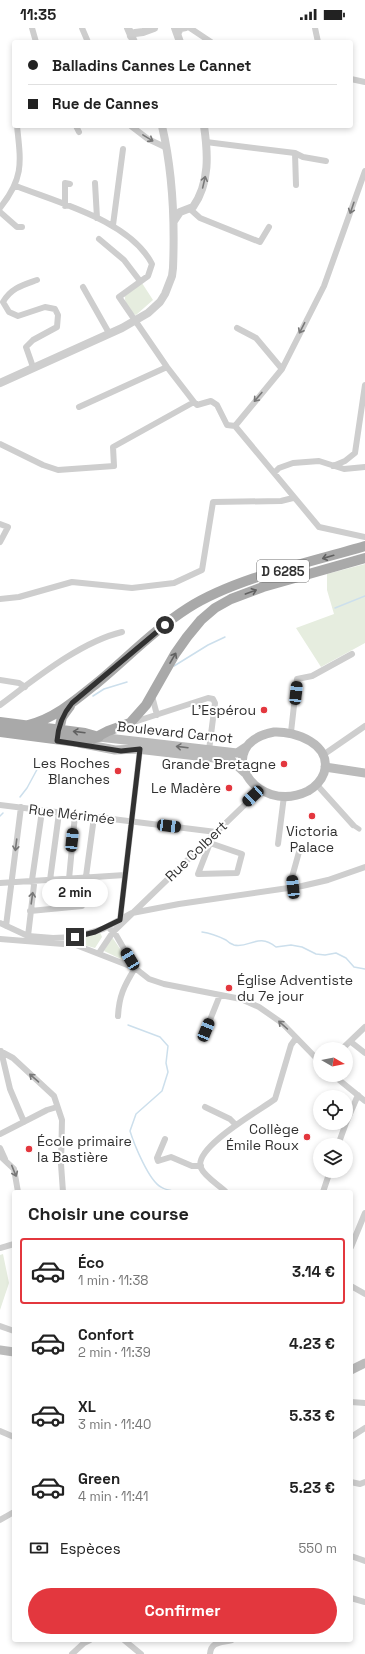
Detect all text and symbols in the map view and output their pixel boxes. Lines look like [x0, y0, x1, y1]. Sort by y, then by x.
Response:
text: 11:35 [20, 5, 56, 24]
text: Balladins Cannes Le Cannet [52, 56, 251, 75]
text: Rue de Cannes [52, 94, 159, 113]
one-way arrow [142, 135, 154, 143]
one-way arrow [201, 176, 208, 189]
one-way arrow [348, 201, 356, 213]
one-way arrow [298, 321, 306, 333]
one-way arrow [254, 392, 263, 403]
one-way arrow [321, 554, 334, 561]
road number: D 6285 [257, 560, 309, 582]
one-way arrow [244, 587, 256, 595]
route start [156, 616, 174, 634]
one-way arrow [169, 652, 177, 664]
car [289, 680, 303, 706]
place label: L'Espérou [192, 701, 256, 719]
marker: L'Espérou [259, 705, 269, 715]
street label: Boulevard Carnot [116, 717, 234, 747]
one-way arrow [72, 728, 85, 736]
one-way arrow [176, 743, 189, 751]
place label: Les Roches Blanches [33, 754, 110, 788]
place label: Grande Bretagne [162, 755, 276, 773]
marker: Grande Bretagne [279, 759, 289, 769]
marker: Les Roches Blanches [113, 766, 123, 776]
place label: Le Madère [151, 779, 221, 797]
marker: Le Madère [224, 783, 234, 793]
car [240, 783, 266, 809]
street label: Rue Mérimée [28, 800, 116, 828]
marker: Victoria Palace [307, 811, 317, 821]
street label: Rue Colbert [161, 817, 231, 885]
car [156, 819, 182, 833]
place label: Victoria Palace [286, 822, 338, 856]
car [65, 827, 79, 853]
one-way arrow [12, 838, 20, 851]
car [286, 874, 300, 900]
callout: 2 min [42, 879, 108, 907]
text: 2 min [58, 884, 92, 901]
one-way arrow [28, 892, 36, 905]
route end [66, 928, 84, 946]
car [119, 946, 141, 972]
place label: Église Adventiste du 7e jour [237, 971, 353, 1005]
marker: Église Adventiste du 7e jour [224, 983, 234, 993]
car [196, 1017, 216, 1043]
one-way arrow [278, 1020, 288, 1030]
north arrow [313, 1042, 353, 1082]
map controls [313, 1042, 353, 1178]
one-way arrow [29, 1073, 40, 1082]
button: locate [313, 1090, 353, 1130]
place label: Collège Émile Roux [226, 1120, 299, 1154]
place label: École primaire la Bastière [37, 1132, 132, 1166]
marker: Collège Émile Roux [302, 1132, 312, 1142]
button: layers [313, 1138, 353, 1178]
marker: École primaire la Bastière [24, 1144, 34, 1154]
one-way arrow [10, 1165, 18, 1177]
text: Choisir une course [28, 1202, 189, 1225]
icon: car [30, 1253, 66, 1289]
text: Éco [78, 1253, 104, 1272]
text: 3.14 € [292, 1262, 335, 1281]
text: 1 min · 11:38 [78, 1272, 148, 1289]
icon: car [30, 1325, 66, 1361]
text: Confort [78, 1325, 134, 1344]
text: 4.23 € [289, 1334, 335, 1353]
text: 2 min · 11:39 [78, 1344, 151, 1361]
icon: car [30, 1397, 66, 1433]
text: XL [78, 1397, 96, 1416]
text: 5.33 € [289, 1406, 335, 1425]
text: 3 min · 11:40 [78, 1416, 151, 1433]
icon: car [30, 1469, 66, 1505]
text: Green [78, 1469, 120, 1488]
text: 5.23 € [290, 1478, 335, 1497]
text: 4 min · 11:41 [78, 1488, 148, 1505]
icon: cash [28, 1537, 50, 1559]
text: Espèces [60, 1539, 121, 1558]
text: 550 m [299, 1540, 337, 1557]
button: Confirmer [28, 1588, 337, 1634]

